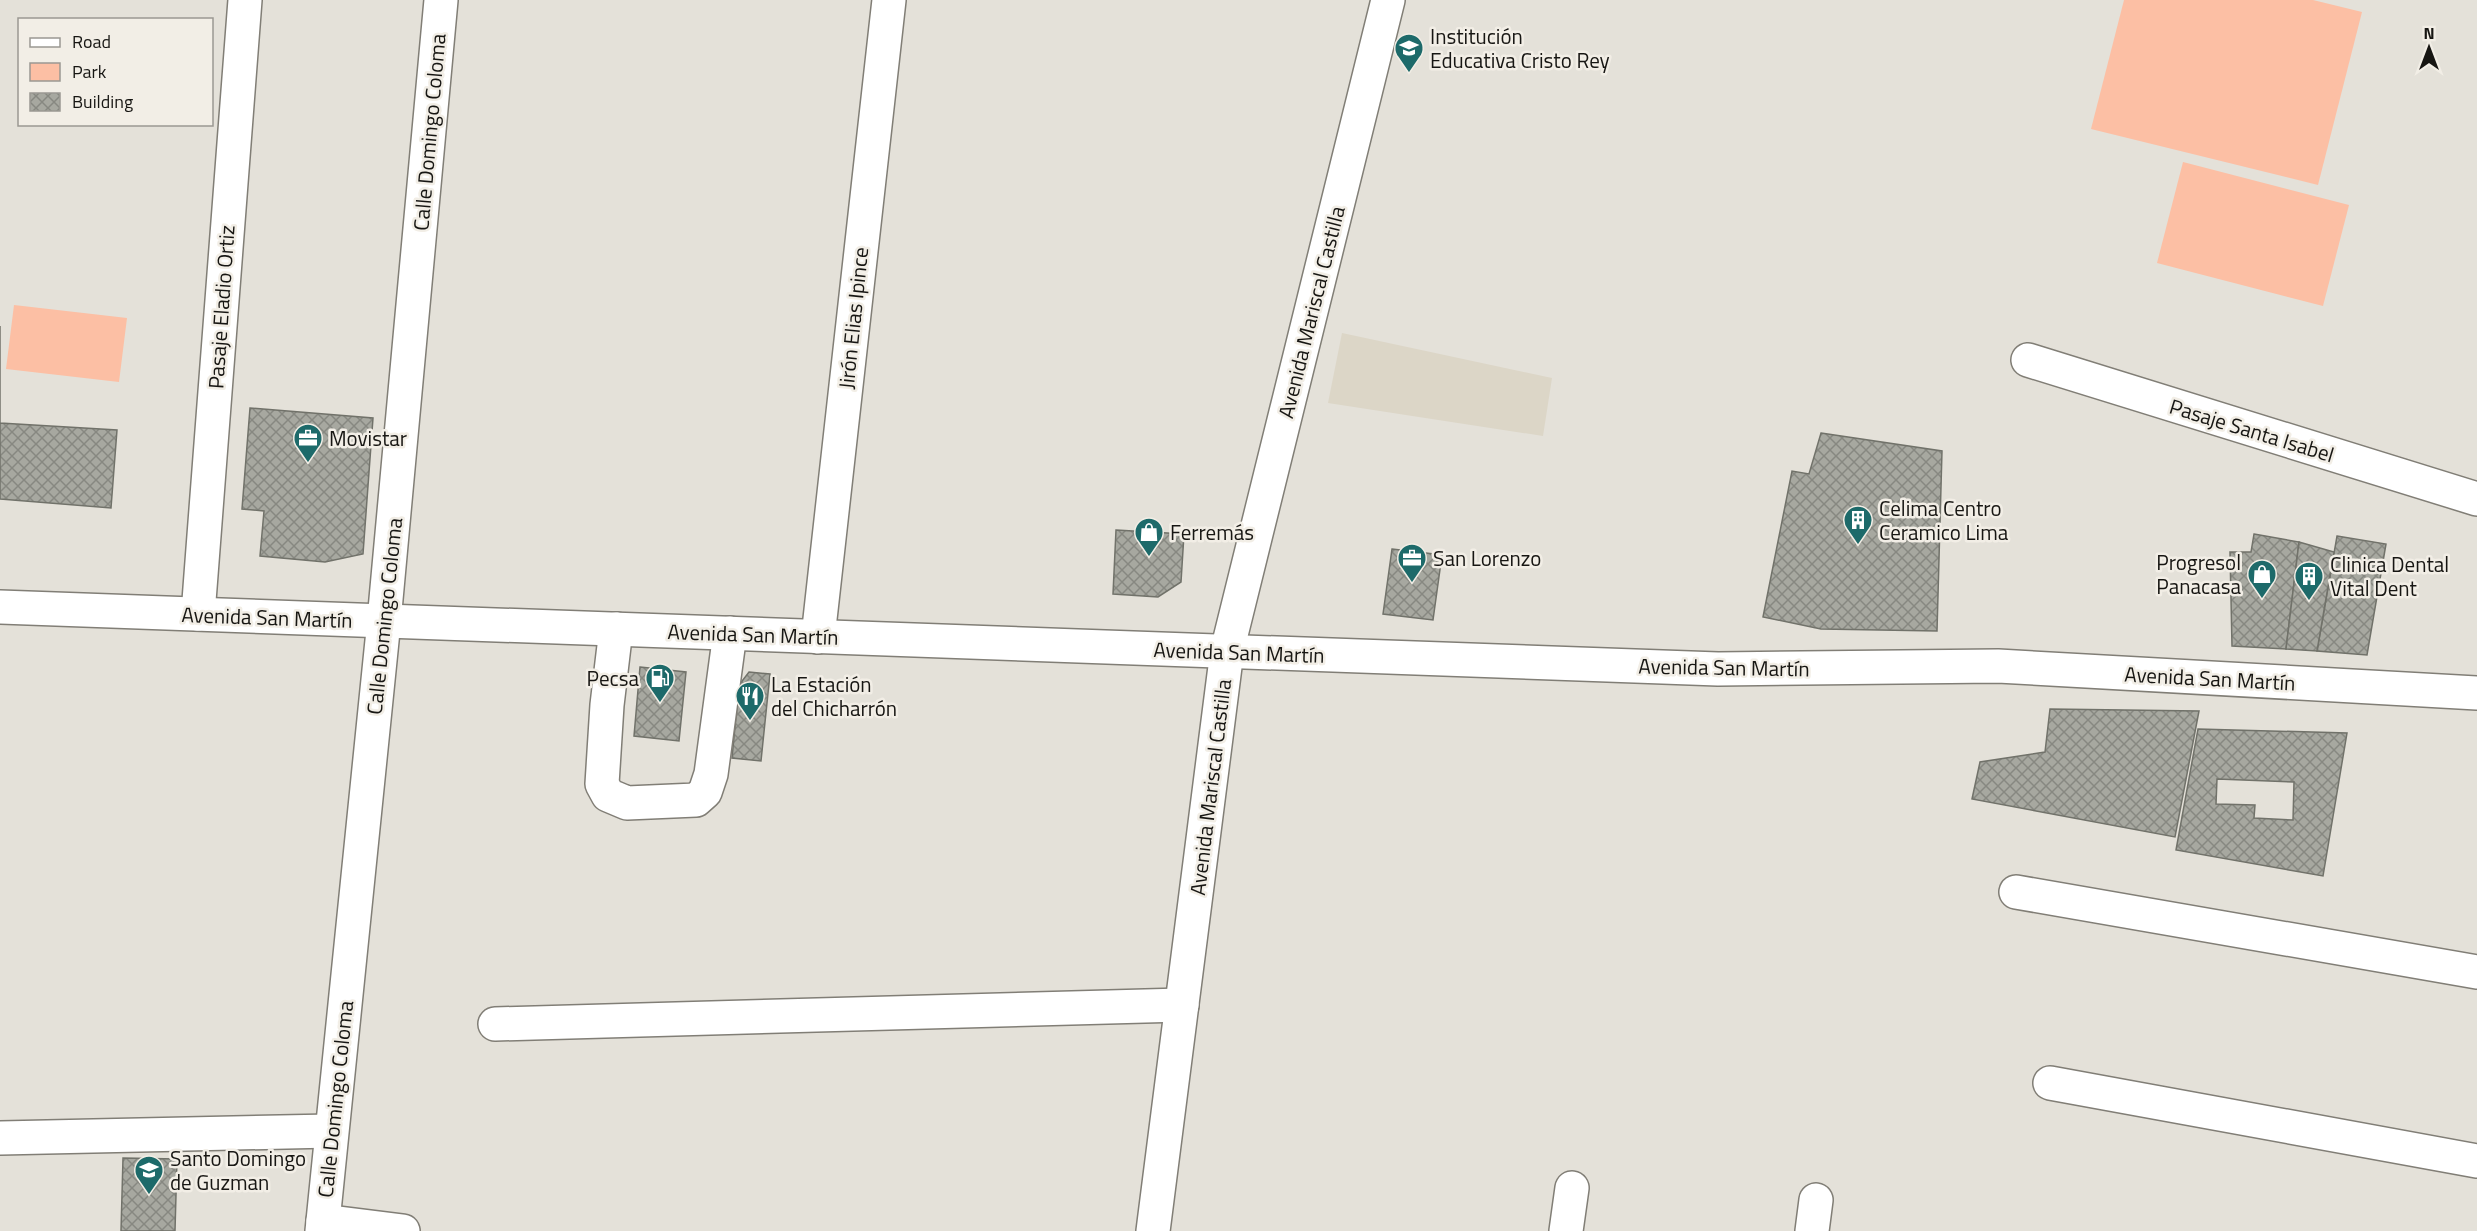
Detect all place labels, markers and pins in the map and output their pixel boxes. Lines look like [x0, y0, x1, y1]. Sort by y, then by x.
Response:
place label: Institución Educativa Cristo Rey [1430, 20, 1610, 76]
school or university icon: Institución Educativa Cristo Rey [1393, 32, 1425, 74]
office icon: Movistar [292, 422, 324, 464]
place label: Movistar [329, 422, 407, 454]
place label: Celima Centro Ceramico Lima [1879, 492, 2009, 548]
building icon: Celima Centro Ceramico Lima [1842, 504, 1874, 546]
shop icon: Ferremás [1133, 516, 1165, 558]
place label: Ferremás [1170, 516, 1254, 548]
office icon: San Lorenzo [1396, 542, 1428, 584]
place label: San Lorenzo [1433, 542, 1541, 574]
place label: Progresol Panacasa [2156, 546, 2241, 602]
place label: Clinica Dental Vital Dent [2330, 548, 2449, 604]
shop icon: Progresol Panacasa [2246, 558, 2278, 600]
building icon: Clinica Dental Vital Dent [2293, 560, 2325, 602]
place label: Pecsa [587, 662, 639, 694]
fuel station icon: Pecsa [644, 662, 676, 704]
place label: La Estación del Chicharrón [771, 668, 897, 724]
restaurant icon: La Estación del Chicharrón [734, 680, 766, 722]
place label: Santo Domingo de Guzman [170, 1142, 306, 1198]
school or university icon: Santo Domingo de Guzman [133, 1154, 165, 1196]

